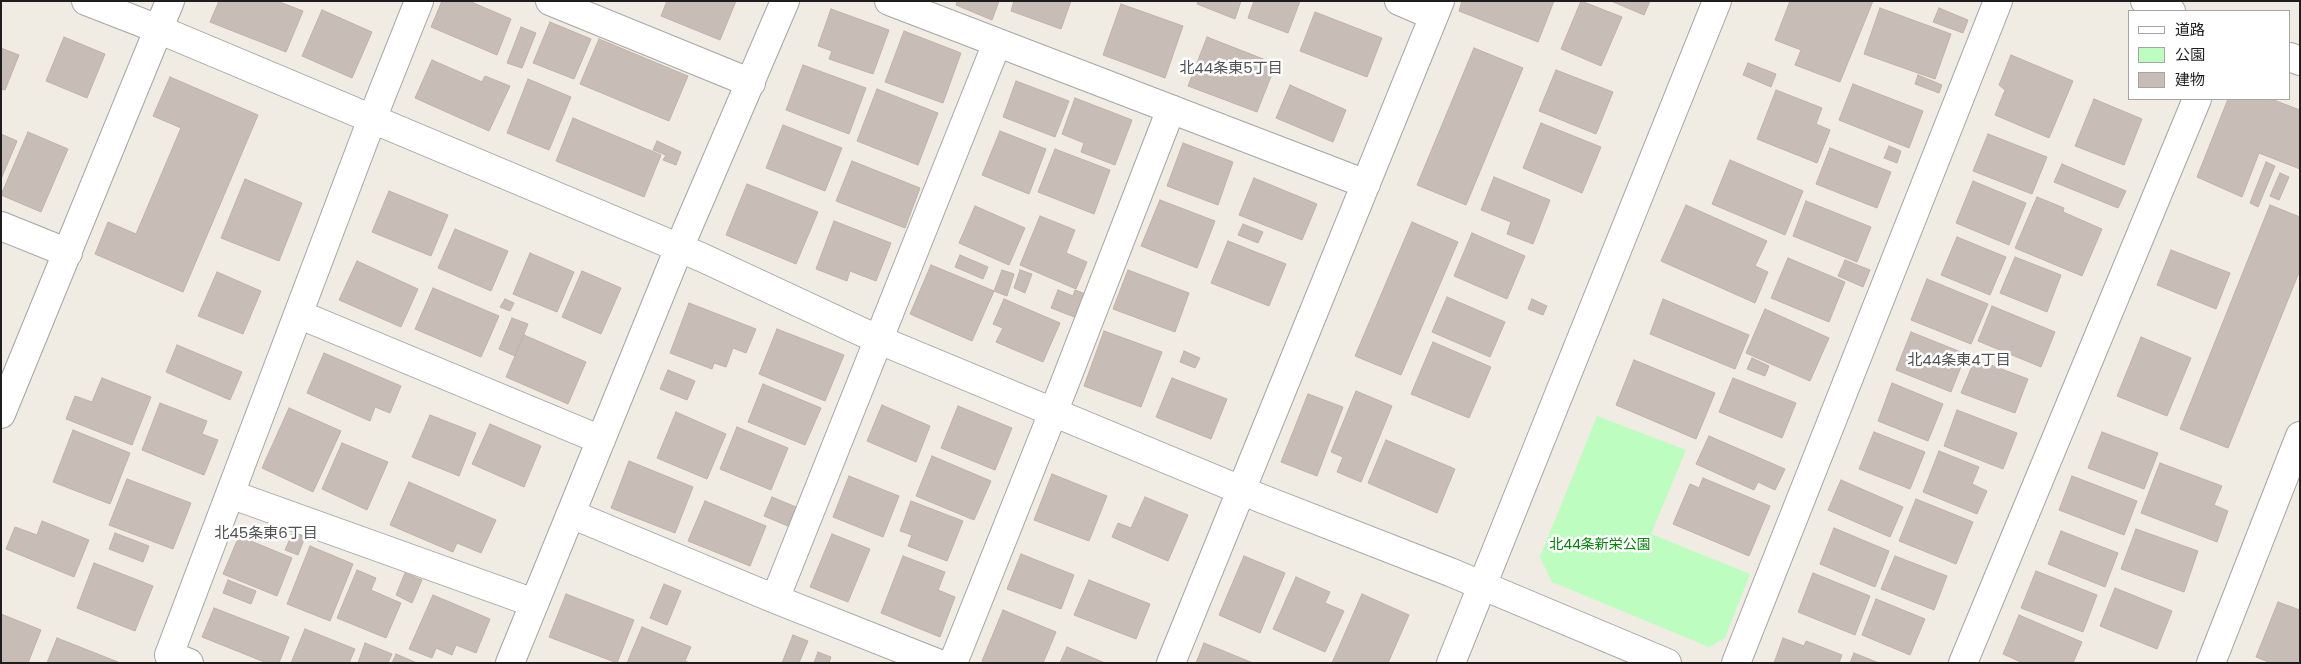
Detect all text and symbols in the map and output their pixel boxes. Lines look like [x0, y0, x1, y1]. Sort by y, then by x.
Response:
legend [2128, 10, 2291, 100]
text: 道路 [2175, 19, 2205, 40]
text: 公園 [2175, 44, 2205, 65]
district label: 北44条東5丁目 [1179, 60, 1283, 78]
text: 建物 [2175, 69, 2205, 90]
district label: 北44条東4丁目 [1907, 352, 2011, 370]
district label: 北45条東6丁目 [214, 525, 318, 543]
park label: 北44条新栄公園 [1549, 537, 1651, 553]

